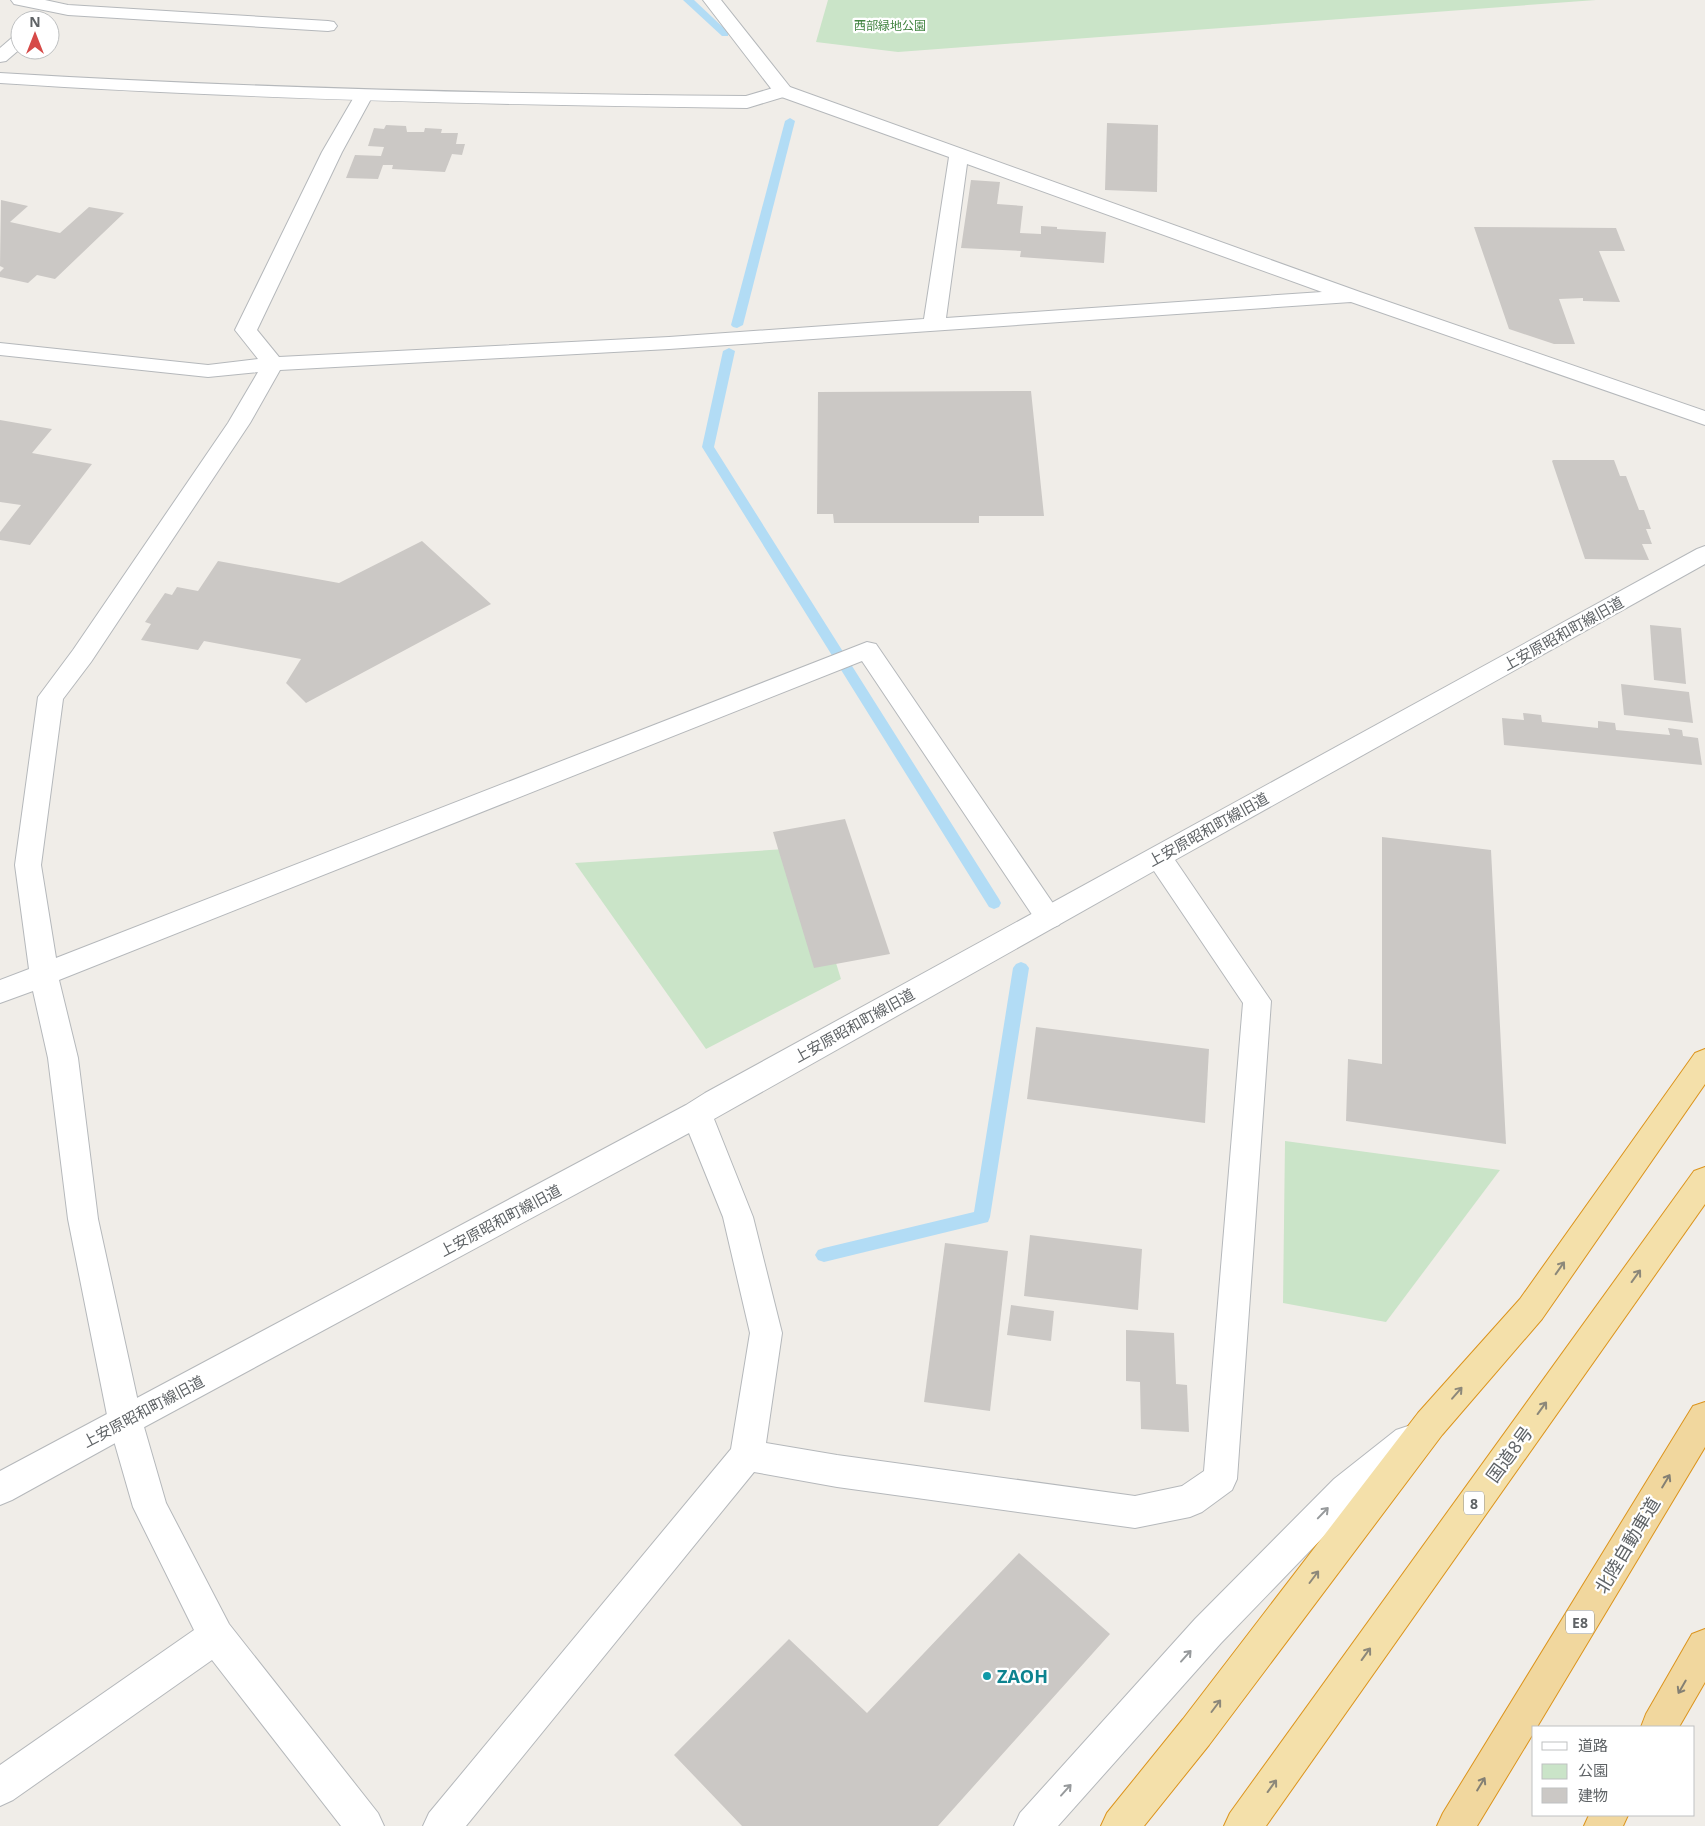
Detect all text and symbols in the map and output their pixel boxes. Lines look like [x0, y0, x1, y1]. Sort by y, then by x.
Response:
north arrow [10, 10, 60, 60]
text: N [29, 12, 41, 31]
park label: 西部緑地公園 [854, 17, 926, 34]
street label: 上安原昭和町線旧道 [1499, 592, 1627, 674]
street label: 上安原昭和町線旧道 [1144, 788, 1272, 870]
street label: 上安原昭和町線旧道 [790, 984, 918, 1066]
street label: 上安原昭和町線旧道 [436, 1179, 564, 1261]
one-way arrow [1555, 1261, 1565, 1275]
one-way arrow [1631, 1269, 1641, 1283]
street label: 上安原昭和町線旧道 [79, 1370, 207, 1452]
one-way arrow [1451, 1387, 1463, 1400]
one-way arrow [1537, 1401, 1547, 1415]
street label: 国道8号 [1480, 1421, 1538, 1487]
one-way arrow [1661, 1475, 1671, 1489]
road number: 8 [1464, 1492, 1484, 1515]
street label: 北陸自動車道 [1589, 1493, 1665, 1597]
one-way arrow [1317, 1507, 1329, 1520]
one-way arrow [1309, 1570, 1319, 1584]
road number: E8 [1566, 1610, 1594, 1634]
one-way arrow [1361, 1647, 1371, 1661]
one-way arrow [1180, 1649, 1192, 1662]
place label: ZAOH [997, 1664, 1048, 1688]
marker: ZAOH [981, 1670, 993, 1682]
one-way arrow [1677, 1679, 1686, 1694]
one-way arrow [1211, 1699, 1221, 1713]
legend [1532, 1726, 1695, 1816]
text: 道路 [1578, 1735, 1608, 1755]
text: 公園 [1578, 1760, 1608, 1780]
one-way arrow [1476, 1778, 1486, 1792]
one-way arrow [1267, 1779, 1277, 1793]
one-way arrow [1060, 1783, 1072, 1796]
text: 建物 [1578, 1785, 1608, 1805]

